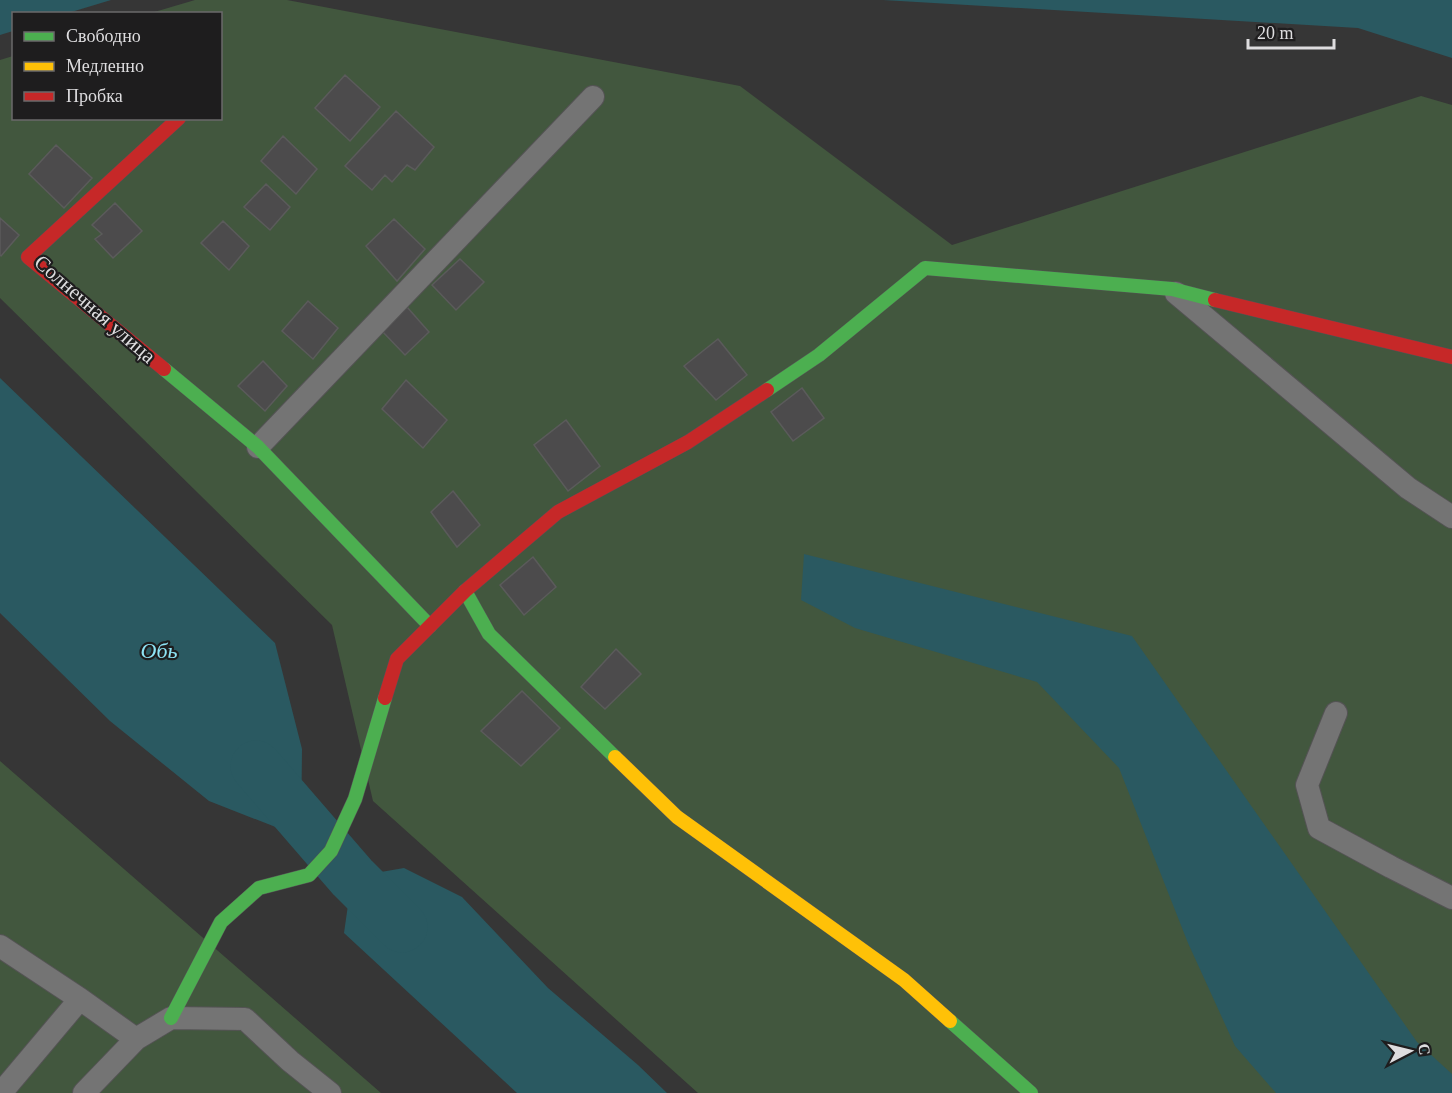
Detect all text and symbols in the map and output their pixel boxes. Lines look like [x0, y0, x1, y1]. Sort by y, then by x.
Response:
legend [12, 12, 222, 120]
scale bar [1248, 12, 1334, 50]
text: 20 m [1257, 23, 1294, 43]
text: Свободно [66, 26, 141, 46]
text: Медленно [66, 56, 144, 76]
text: Пробка [66, 86, 123, 106]
street label: Солнечная улица [30, 250, 161, 369]
water label: Обь [141, 638, 177, 663]
north arrow [1380, 1021, 1440, 1081]
text: С [1415, 1042, 1434, 1056]

